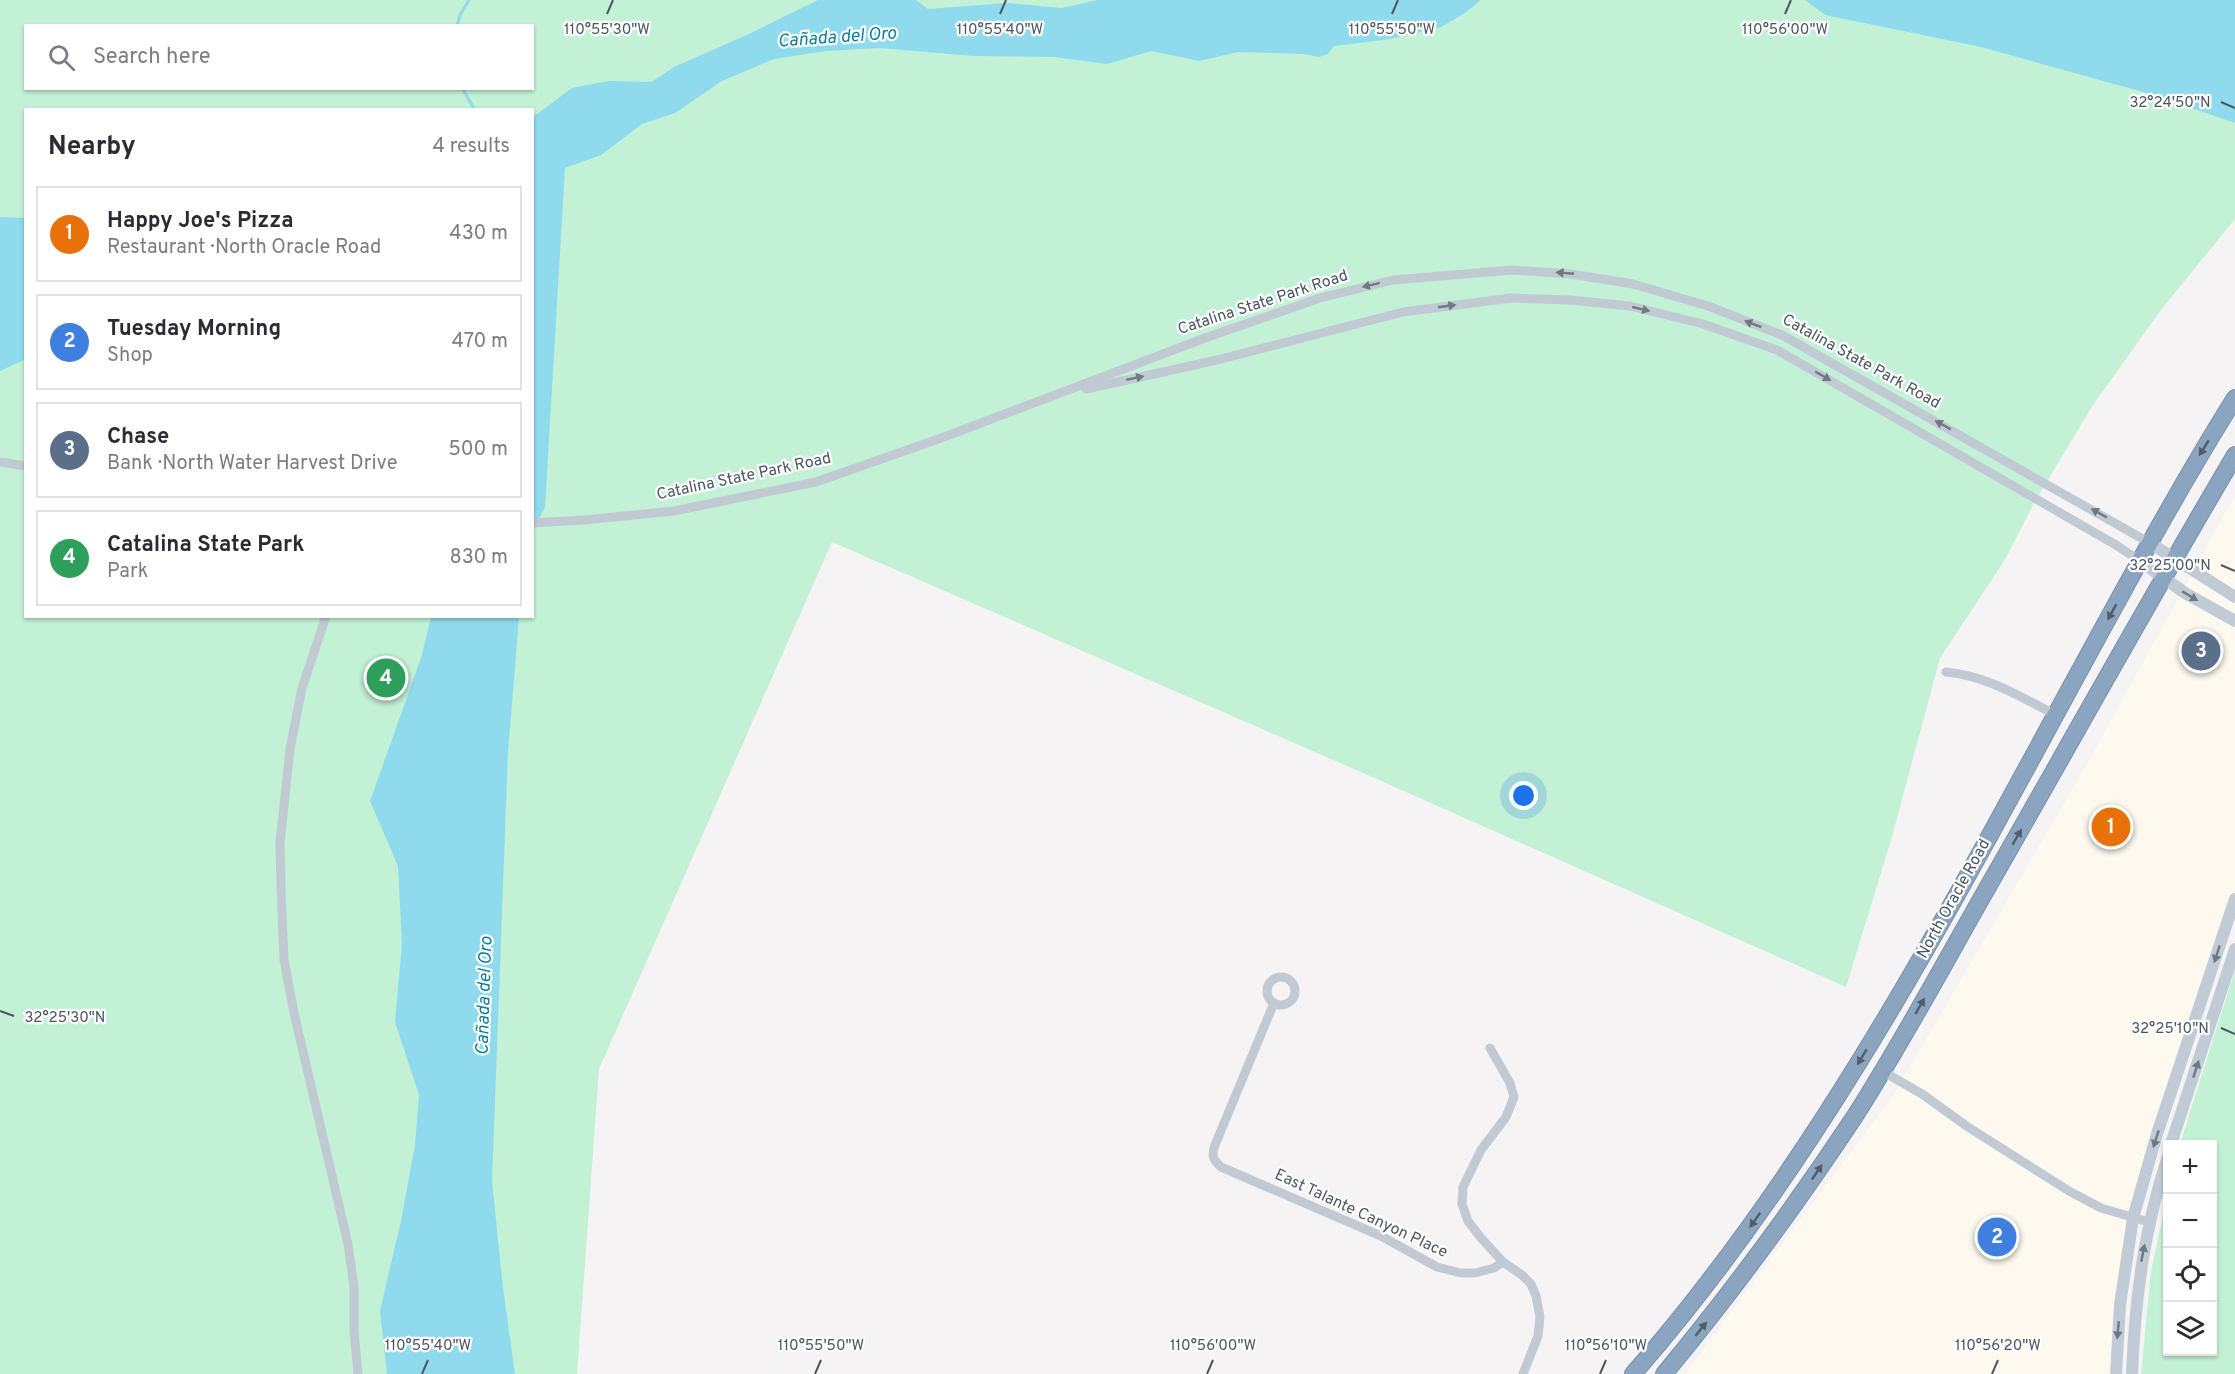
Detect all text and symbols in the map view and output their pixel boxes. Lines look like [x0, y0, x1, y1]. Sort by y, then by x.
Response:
text: 110°55'30"W [564, 21, 650, 40]
text: 110°55'40"W [957, 21, 1043, 40]
text: 110°55'50"W [1349, 21, 1435, 40]
text: 110°56'00"W [1742, 21, 1828, 40]
water label: Cañada del Oro [777, 22, 898, 54]
search box [24, 24, 534, 90]
icon: search [45, 41, 78, 74]
text: Search here [93, 44, 211, 71]
text: 32°24'50"N [2129, 94, 2211, 113]
text: Nearby [48, 131, 136, 164]
text: 4 results [433, 134, 510, 160]
text: Happy Joe's Pizza [107, 208, 294, 235]
text: 1 [66, 221, 74, 247]
text: 430 m [449, 221, 508, 247]
text: Restaurant · North Oracle Road [107, 235, 381, 261]
street label: Catalina State Park Road [1175, 266, 1351, 340]
one-way arrow [1556, 269, 1575, 278]
one-way arrow [1362, 280, 1381, 290]
one-way arrow [1438, 302, 1457, 311]
one-way arrow [1632, 304, 1650, 314]
street label: Catalina State Park Road [1778, 310, 1944, 414]
text: Tuesday Morning [107, 316, 281, 343]
one-way arrow [1744, 319, 1762, 328]
text: 2 [63, 329, 76, 355]
text: 470 m [451, 329, 508, 355]
text: Shop [107, 343, 153, 369]
one-way arrow [1815, 371, 1832, 381]
one-way arrow [1125, 373, 1144, 382]
one-way arrow [1934, 420, 1951, 430]
text: Chase [107, 424, 169, 451]
text: 3 [64, 437, 76, 463]
text: 500 m [448, 437, 508, 463]
one-way arrow [2199, 439, 2210, 456]
street label: Catalina State Park Road [655, 449, 833, 505]
text: Bank · North Water Harvest Drive [107, 451, 397, 477]
one-way arrow [2091, 508, 2107, 519]
text: Catalina State Park [107, 532, 304, 559]
text: 4 [63, 545, 76, 571]
text: 830 m [449, 545, 508, 571]
text: 32°25'00"N [2129, 557, 2211, 576]
text: Park [107, 559, 148, 585]
one-way arrow [2182, 590, 2198, 601]
one-way arrow [2107, 604, 2117, 621]
pin: 3 [2182, 628, 2220, 674]
pin: 4 [366, 656, 406, 700]
your location [1509, 781, 1538, 810]
pin: 1 [2092, 804, 2130, 850]
one-way arrow [2011, 829, 2022, 845]
street label: North Oracle Road [1913, 836, 1995, 962]
water label: Cañada del Oro [471, 936, 499, 1056]
one-way arrow [2212, 945, 2221, 963]
one-way arrow [1915, 998, 1925, 1015]
text: 32°25'30"N [25, 1009, 105, 1028]
text: 32°25'10"N [2131, 1020, 2209, 1039]
one-way arrow [1856, 1049, 1867, 1065]
one-way arrow [2191, 1060, 2201, 1078]
one-way arrow [2150, 1130, 2160, 1148]
map controls [2163, 1140, 2217, 1356]
button: + [2163, 1140, 2217, 1194]
one-way arrow [1811, 1164, 1823, 1180]
street label: East Talante Canyon Place [1271, 1165, 1451, 1263]
button: − [2163, 1194, 2217, 1248]
one-way arrow [1749, 1211, 1761, 1227]
pin: 2 [1978, 1214, 2016, 1260]
one-way arrow [2139, 1243, 2148, 1262]
button: locate [2163, 1248, 2217, 1302]
button: layers [2163, 1302, 2217, 1356]
one-way arrow [1695, 1321, 1707, 1336]
one-way arrow [2113, 1321, 2123, 1340]
text: 110°55'40"W [385, 1337, 471, 1356]
text: 110°55'50"W [778, 1337, 864, 1356]
text: 110°56'00"W [1170, 1337, 1256, 1356]
text: 110°56'10"W [1565, 1337, 1647, 1356]
text: 110°56'20"W [1955, 1337, 2041, 1356]

